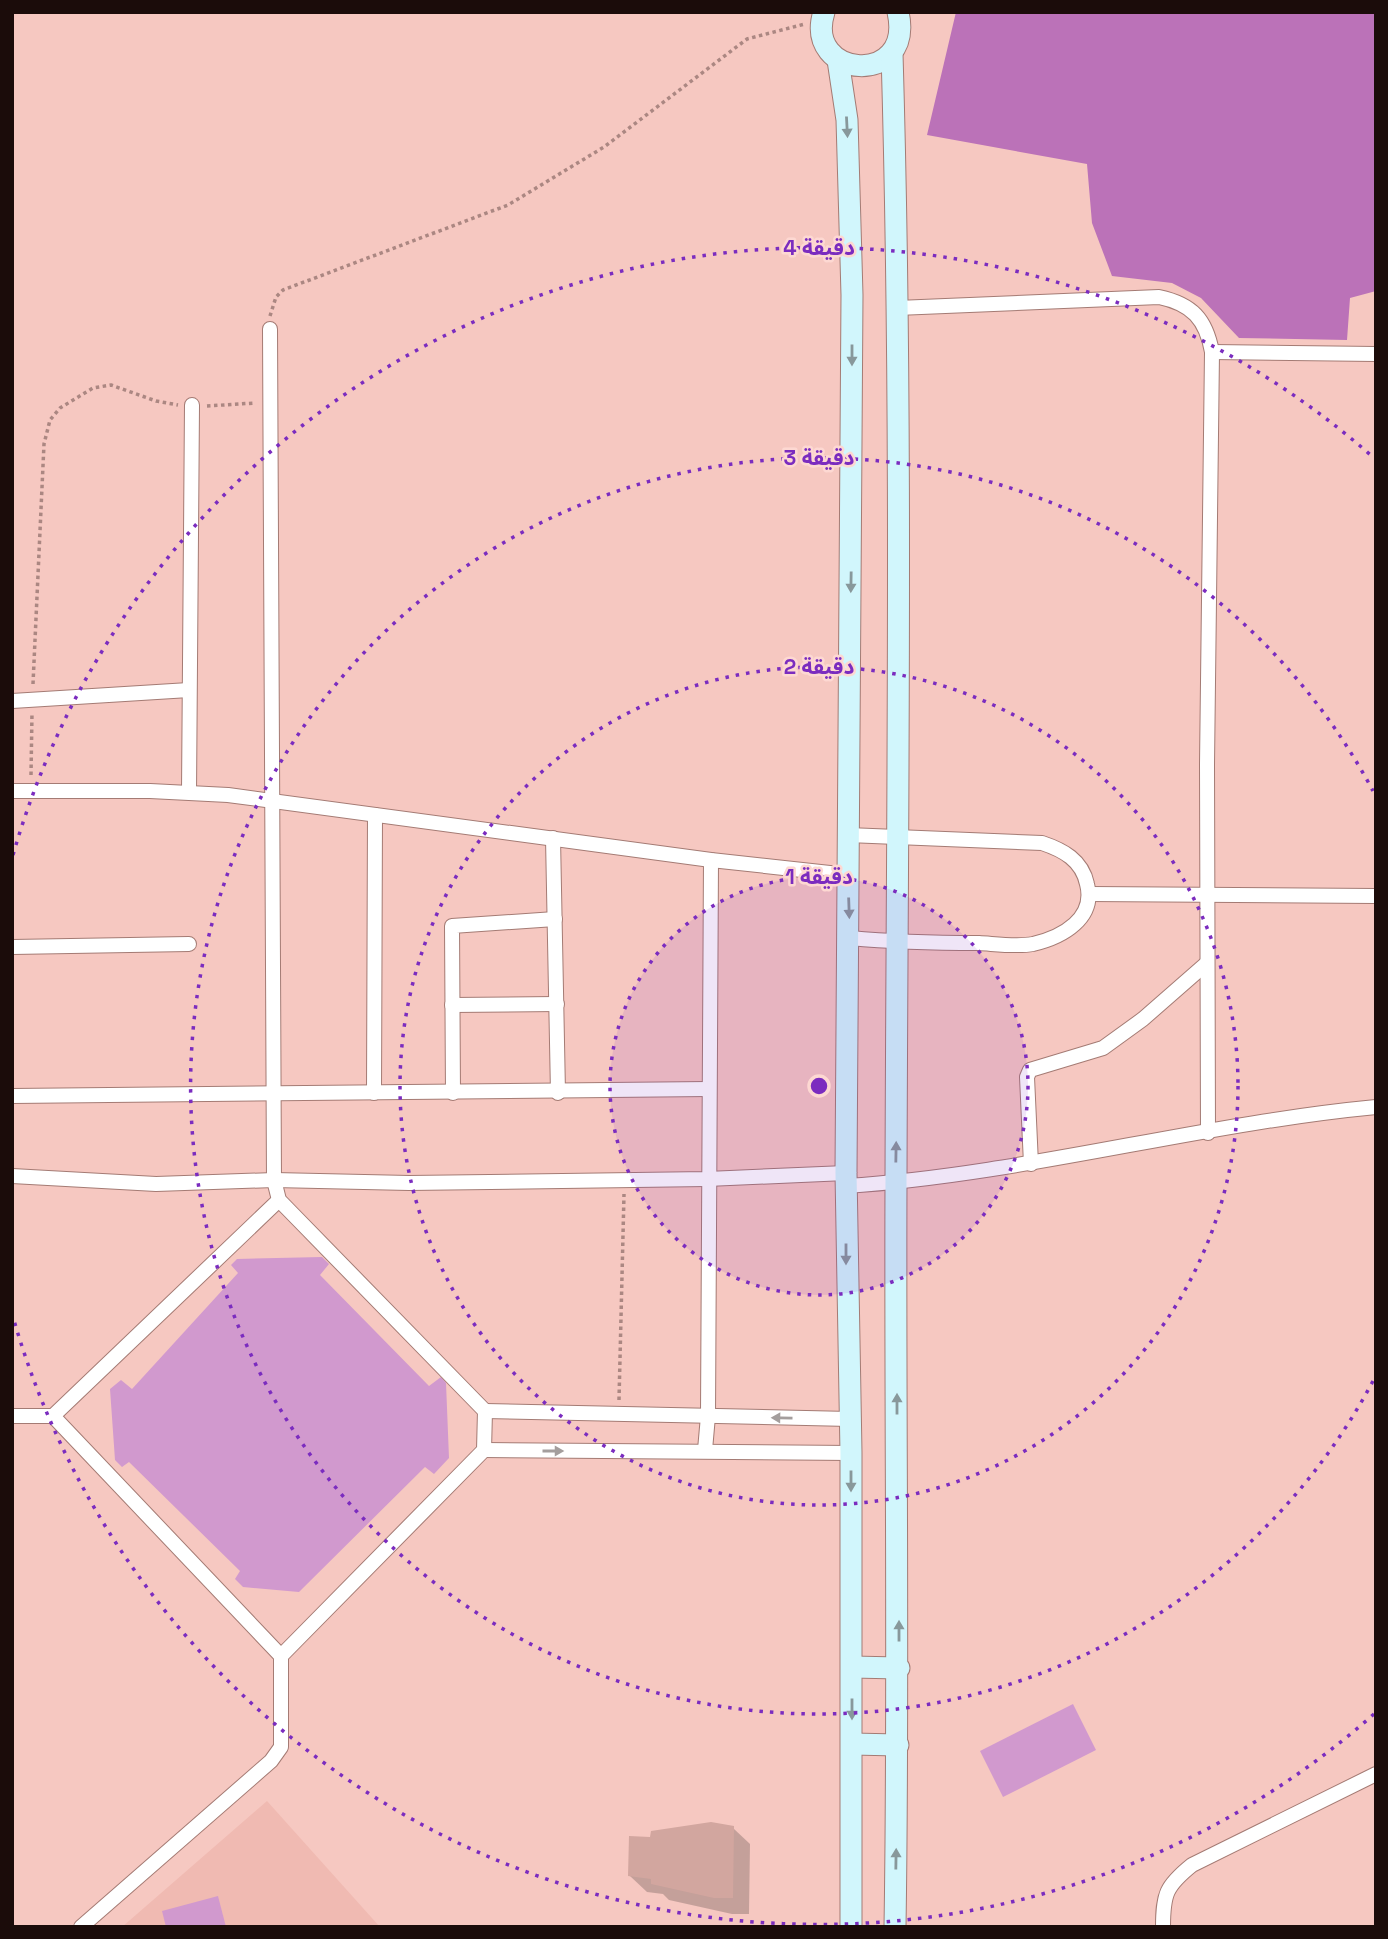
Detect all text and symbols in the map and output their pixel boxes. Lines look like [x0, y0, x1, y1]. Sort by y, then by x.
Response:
one-way arrow [842, 116, 853, 138]
text: 4 دقيقة [783, 234, 855, 261]
one-way arrow [846, 344, 858, 366]
text: 3 دقيقة [784, 444, 855, 471]
one-way arrow [845, 571, 857, 593]
text: 2 دقيقة [784, 653, 854, 680]
text: 1 دقيقة [785, 863, 853, 890]
one-way arrow [843, 897, 854, 919]
centre of rings [807, 1074, 831, 1098]
one-way arrow [890, 1140, 902, 1162]
one-way arrow [840, 1243, 852, 1265]
one-way arrow [891, 1392, 903, 1414]
one-way arrow [771, 1412, 793, 1423]
one-way arrow [542, 1445, 564, 1457]
one-way arrow [845, 1471, 857, 1493]
one-way arrow [893, 1620, 905, 1642]
one-way arrow [846, 1698, 858, 1720]
one-way arrow [891, 1847, 902, 1869]

